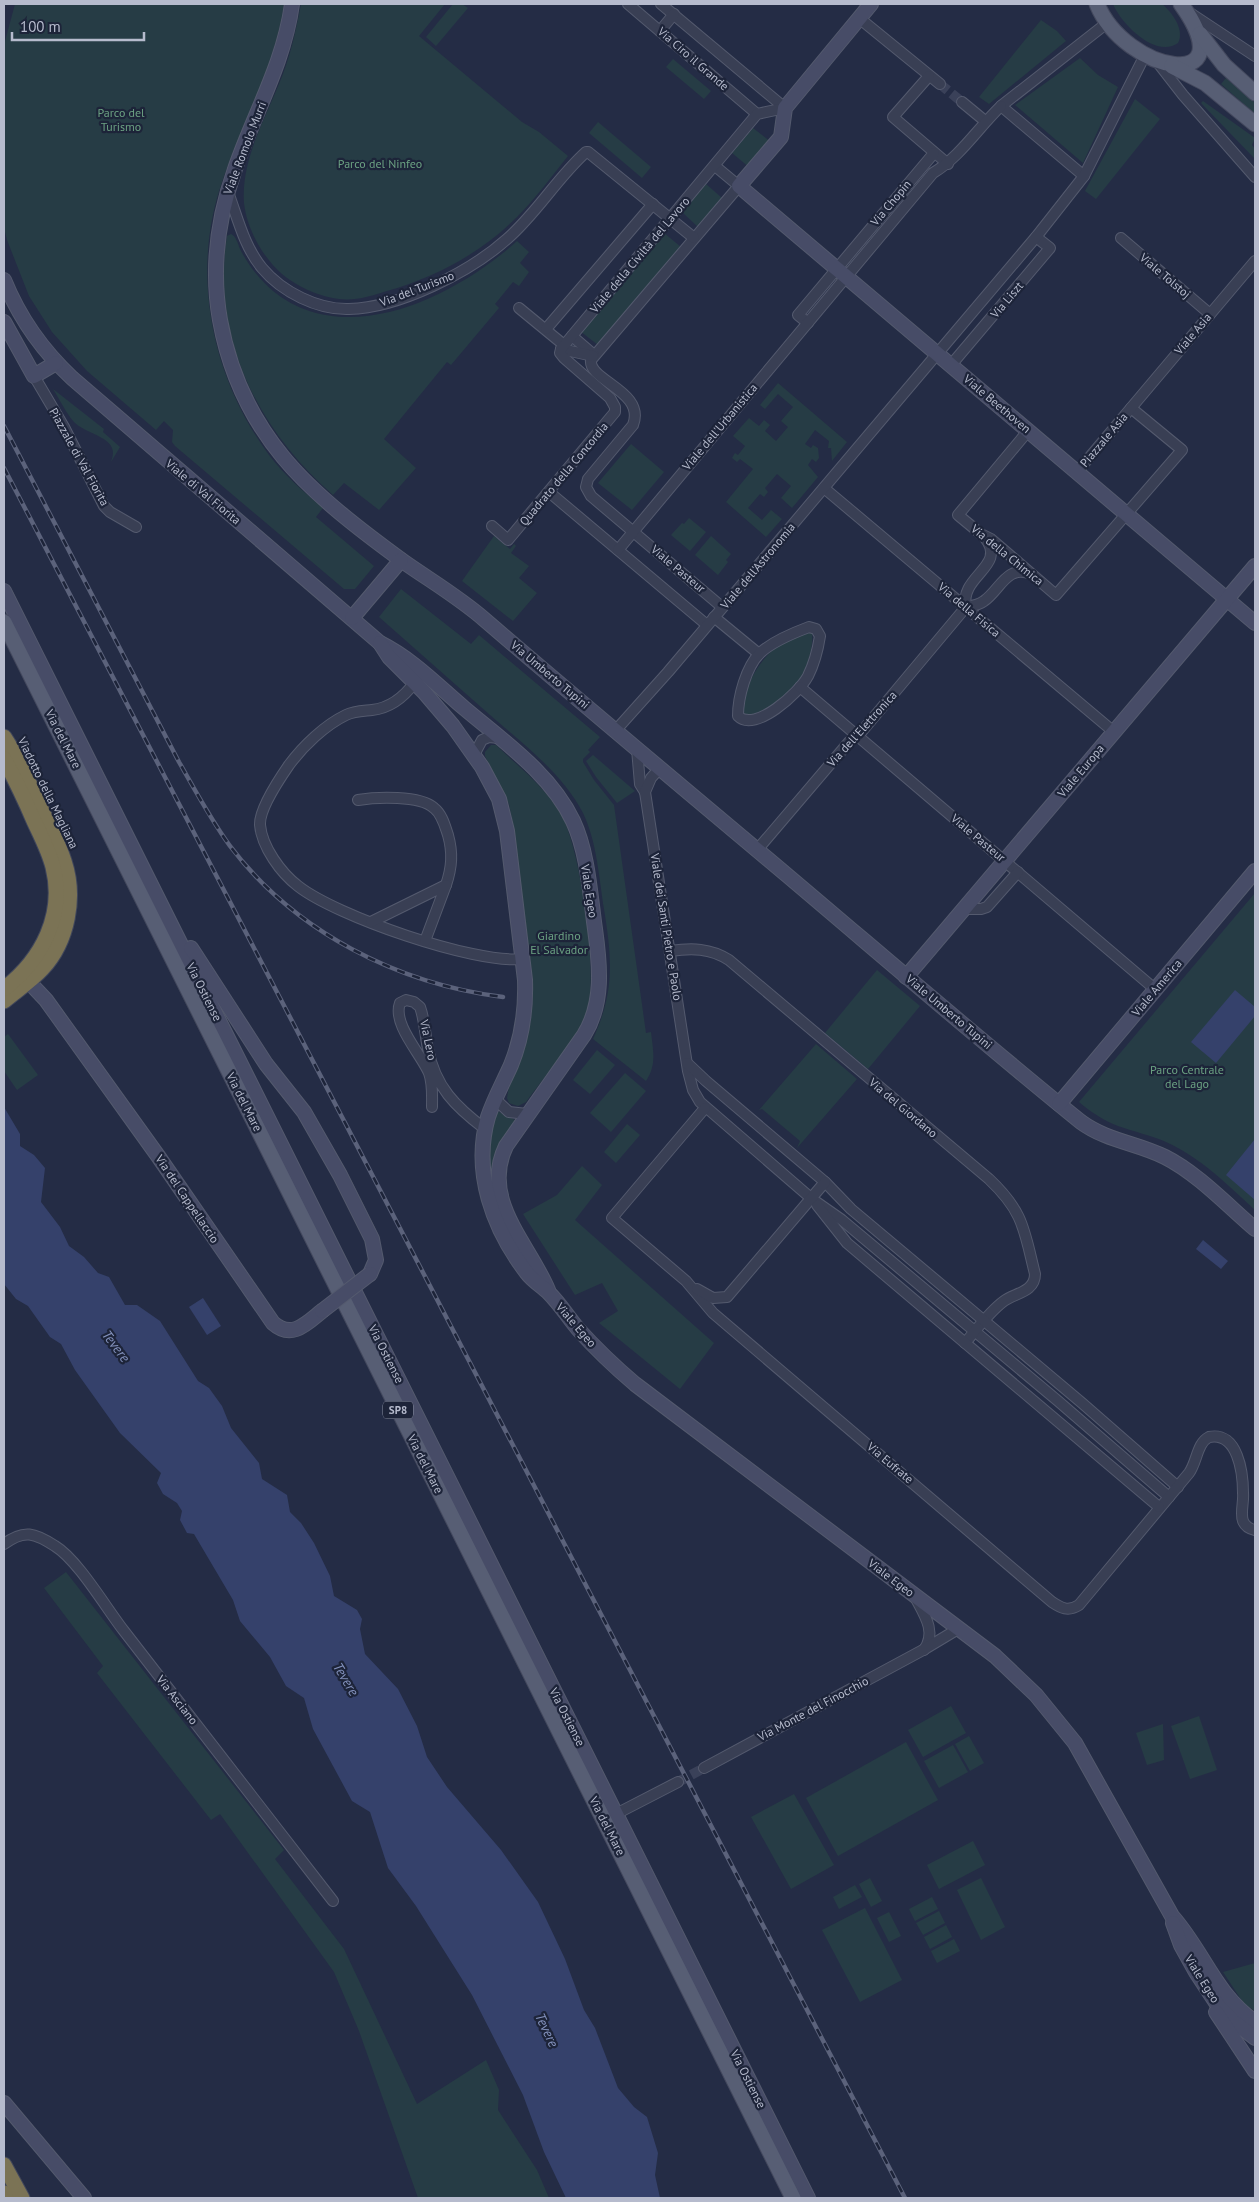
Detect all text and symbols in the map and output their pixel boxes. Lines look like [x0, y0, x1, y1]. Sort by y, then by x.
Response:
scale bar [12, 10, 145, 42]
text: 100 m [20, 17, 61, 36]
street label: Via Ciro il Grande [654, 23, 732, 94]
street label: Viale Romolo Murri [220, 99, 269, 197]
park label: Parco del Turismo [97, 105, 145, 134]
park label: Parco del Ninfeo [338, 156, 422, 171]
street label: Via Chopin [866, 177, 914, 229]
street label: Viale della Civiltà del Lavoro [586, 194, 693, 317]
street label: Viale Tolstoj [1136, 249, 1194, 301]
street label: Via del Turismo [377, 267, 456, 310]
street label: Via Liszt [986, 278, 1026, 322]
street label: Viale Asia [1170, 310, 1214, 358]
street label: Viale Beethoven [960, 371, 1034, 436]
street label: Viale dell'Urbanistica [678, 380, 760, 474]
street label: Piazzale di Val Fiorita [46, 405, 113, 509]
street label: Piazzale Asia [1077, 409, 1131, 470]
street label: Quadrato della Concordia [516, 419, 611, 528]
street label: Viale di Val Fiorita [162, 455, 244, 527]
street label: Viale dell'Astronomia [716, 519, 798, 613]
street label: Via della Chimica [967, 520, 1047, 588]
street label: Viale Pasteur [647, 541, 709, 596]
street label: Via della Fisica [934, 578, 1004, 640]
street label: Via Umberto Tupini [507, 637, 593, 712]
street label: Via dell'Elettronica [823, 688, 900, 771]
street label: Via del Mare [42, 706, 85, 771]
street label: Viadotto della Magliana [14, 734, 82, 851]
street label: Viale Europa [1053, 741, 1107, 801]
street label: Viale Pasteur [947, 810, 1009, 865]
street label: Viale dei Santi Pietro e Paolo [647, 851, 686, 1002]
street label: Viale Egeo [578, 862, 601, 919]
park label: Giardino El Salvador [530, 928, 588, 957]
street label: Viale America [1128, 956, 1185, 1020]
street label: Via Ostiense [183, 959, 226, 1023]
street label: Viale Umberto Tupini [902, 971, 995, 1052]
street label: Via Lero [417, 1017, 440, 1062]
park label: Parco Centrale del Lago [1150, 1062, 1224, 1091]
street label: Via del Mare [223, 1069, 266, 1134]
street label: Via del Giordano [865, 1074, 941, 1141]
street label: Via del Cappellaccio [152, 1151, 223, 1246]
street label: Viale Egeo [552, 1299, 600, 1350]
street label: Via Ostiense [365, 1321, 408, 1385]
water label: Tevere [98, 1326, 134, 1366]
road number: SP8 [383, 1402, 413, 1418]
street label: Via del Mare [404, 1431, 447, 1496]
street label: Via Eufrate [863, 1438, 917, 1486]
street label: Viale Egeo [864, 1555, 917, 1600]
water label: Tevere [329, 1659, 363, 1699]
street label: Via Asciano [153, 1671, 201, 1727]
street label: Via Monte del Finocchio [754, 1673, 871, 1745]
street label: Via Ostiense [546, 1684, 589, 1748]
street label: Via del Mare [586, 1793, 629, 1858]
street label: Viale Egeo [1181, 1951, 1223, 2006]
water label: Tevere [531, 2010, 563, 2051]
street label: Via Ostiense [727, 2046, 770, 2110]

